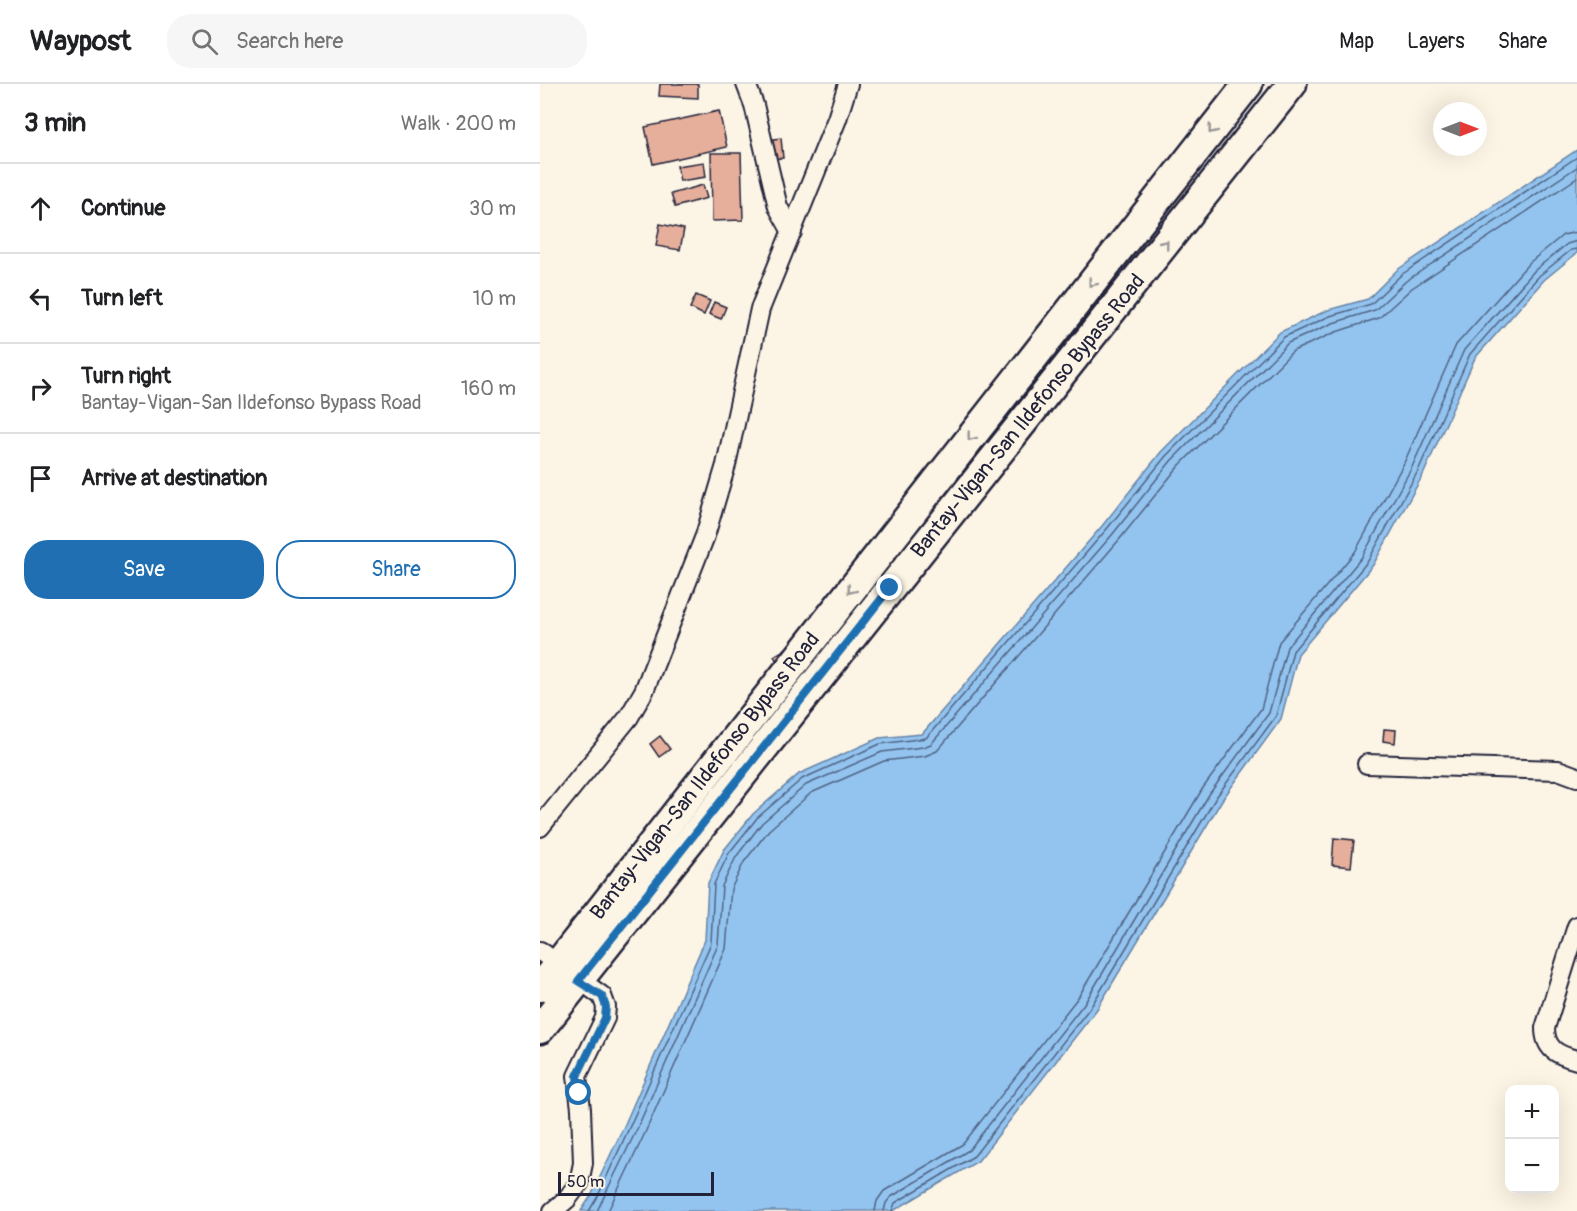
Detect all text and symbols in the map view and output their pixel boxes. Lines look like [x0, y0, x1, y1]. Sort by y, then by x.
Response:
search box [167, 14, 587, 68]
text: Waypost [30, 24, 131, 59]
icon: search [188, 25, 221, 58]
text: Search here [236, 27, 343, 55]
text: Map [1339, 28, 1374, 55]
text: Layers [1407, 28, 1465, 55]
text: Share [1498, 28, 1547, 55]
north arrow [1433, 102, 1487, 156]
text: 3 min [24, 107, 86, 139]
text: Walk · 200 m [401, 111, 516, 136]
one-way arrow [1209, 123, 1220, 134]
icon: ahead [24, 192, 57, 225]
text: Continue [81, 194, 165, 222]
text: 30 m [469, 196, 516, 221]
one-way arrow [1157, 239, 1168, 250]
street label: Bantay-Vigan-San Ildefonso Bypass Road [905, 269, 1151, 563]
one-way arrow [1088, 277, 1099, 288]
icon: left [24, 282, 57, 315]
text: Turn left [81, 284, 163, 312]
text: 10 m [472, 286, 516, 311]
text: Turn right [81, 362, 171, 390]
icon: right [24, 372, 57, 405]
text: 160 m [461, 376, 516, 401]
text: Bantay-Vigan-San Ildefonso Bypass Road [81, 390, 422, 415]
one-way arrow [968, 430, 979, 441]
icon: arrive [24, 462, 57, 495]
text: Arrive at destination [81, 464, 267, 492]
button: Save [24, 540, 264, 599]
button: Share [276, 540, 516, 599]
route end [876, 574, 902, 600]
one-way arrow [848, 583, 859, 594]
street label: Bantay-Vigan-San Ildefonso Bypass Road [584, 627, 826, 925]
route start [565, 1079, 591, 1105]
map controls [1505, 1085, 1559, 1193]
button: + [1505, 1085, 1559, 1139]
button: − [1505, 1139, 1559, 1193]
scale bar [558, 1169, 714, 1196]
text: 50 m [567, 1172, 604, 1192]

